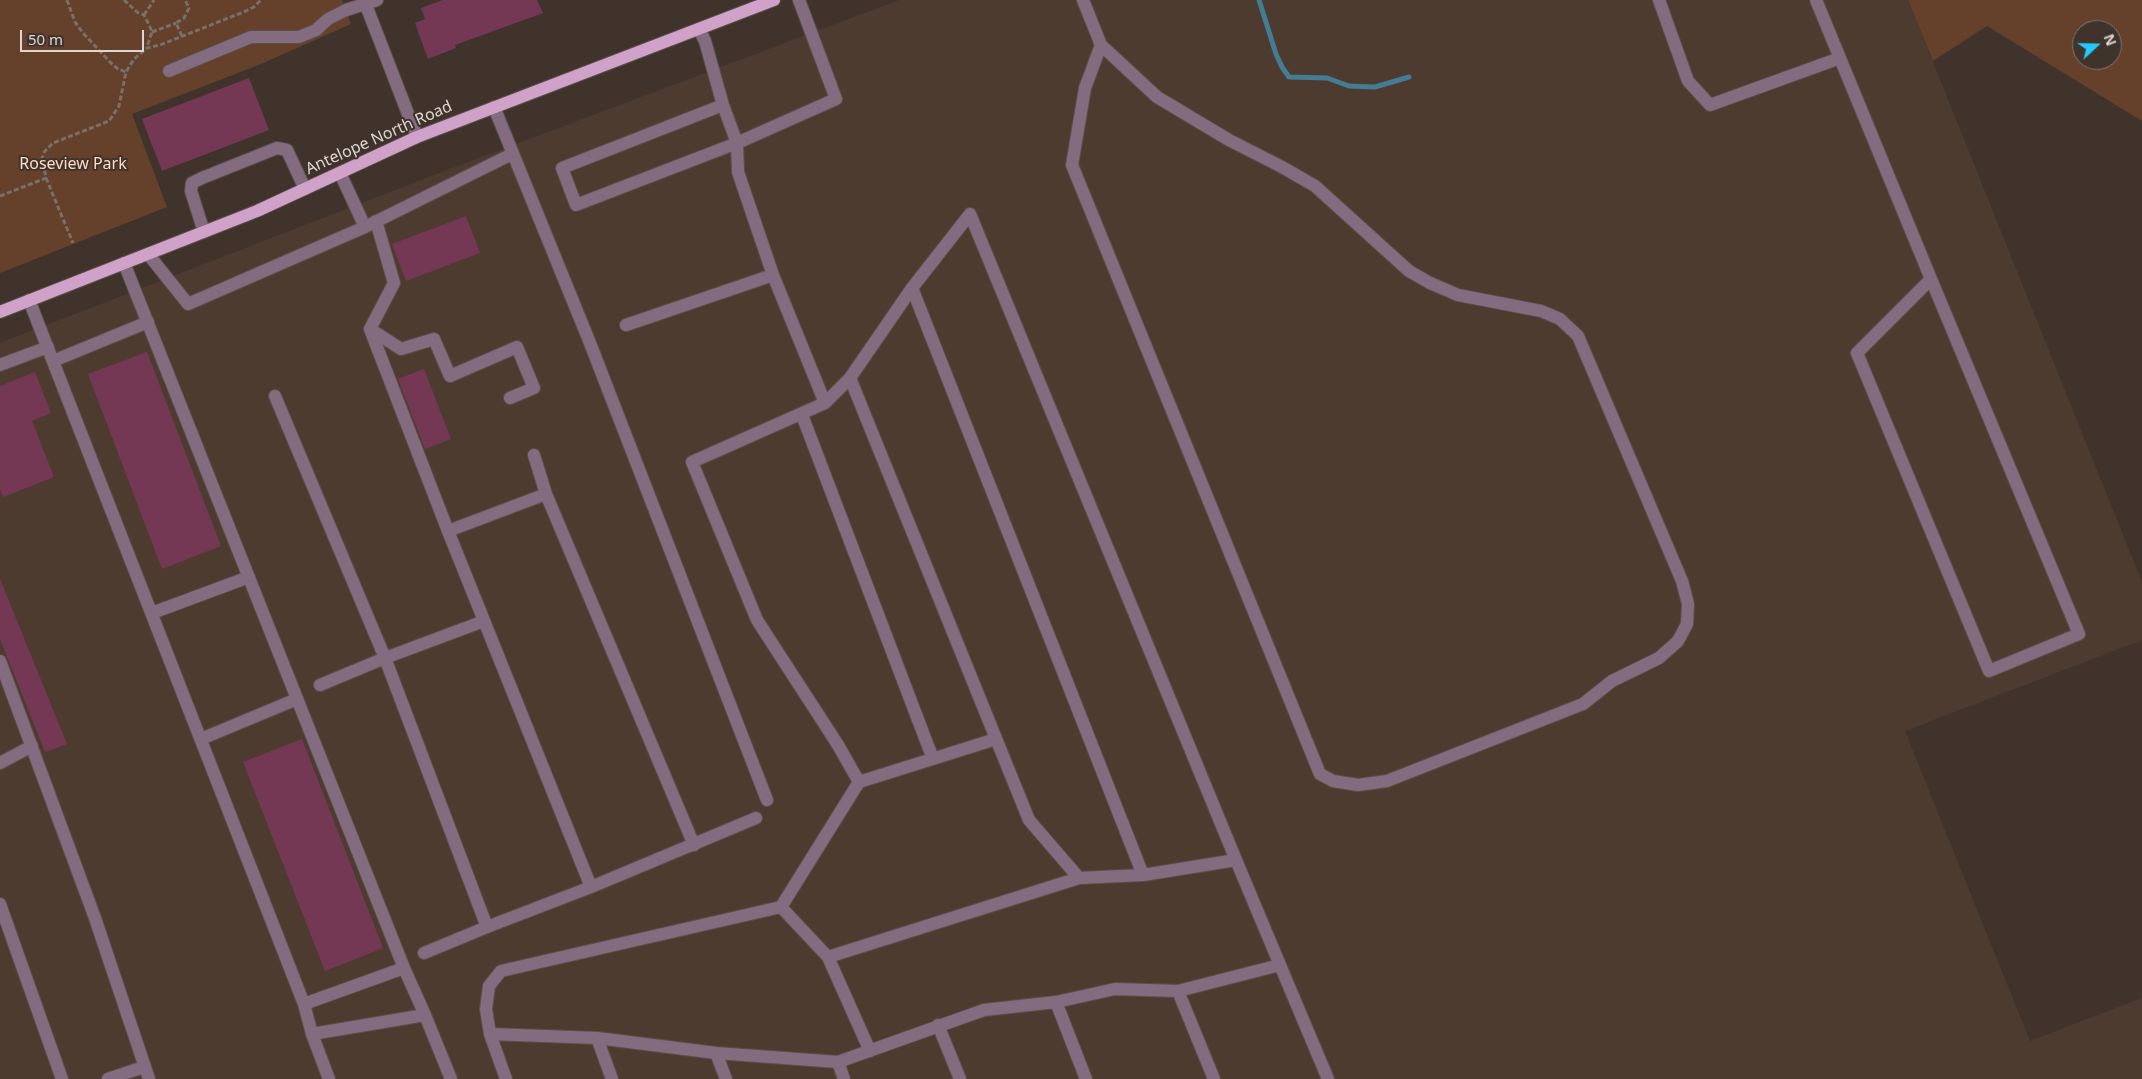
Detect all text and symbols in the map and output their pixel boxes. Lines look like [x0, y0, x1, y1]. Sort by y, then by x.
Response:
scale bar [22, 20, 146, 52]
north arrow [2072, 20, 2122, 70]
text: 50 m [28, 29, 63, 49]
text: N [2100, 31, 2121, 49]
street label: Antelope North Road [303, 97, 455, 179]
park label: Roseview Park [19, 154, 127, 174]

